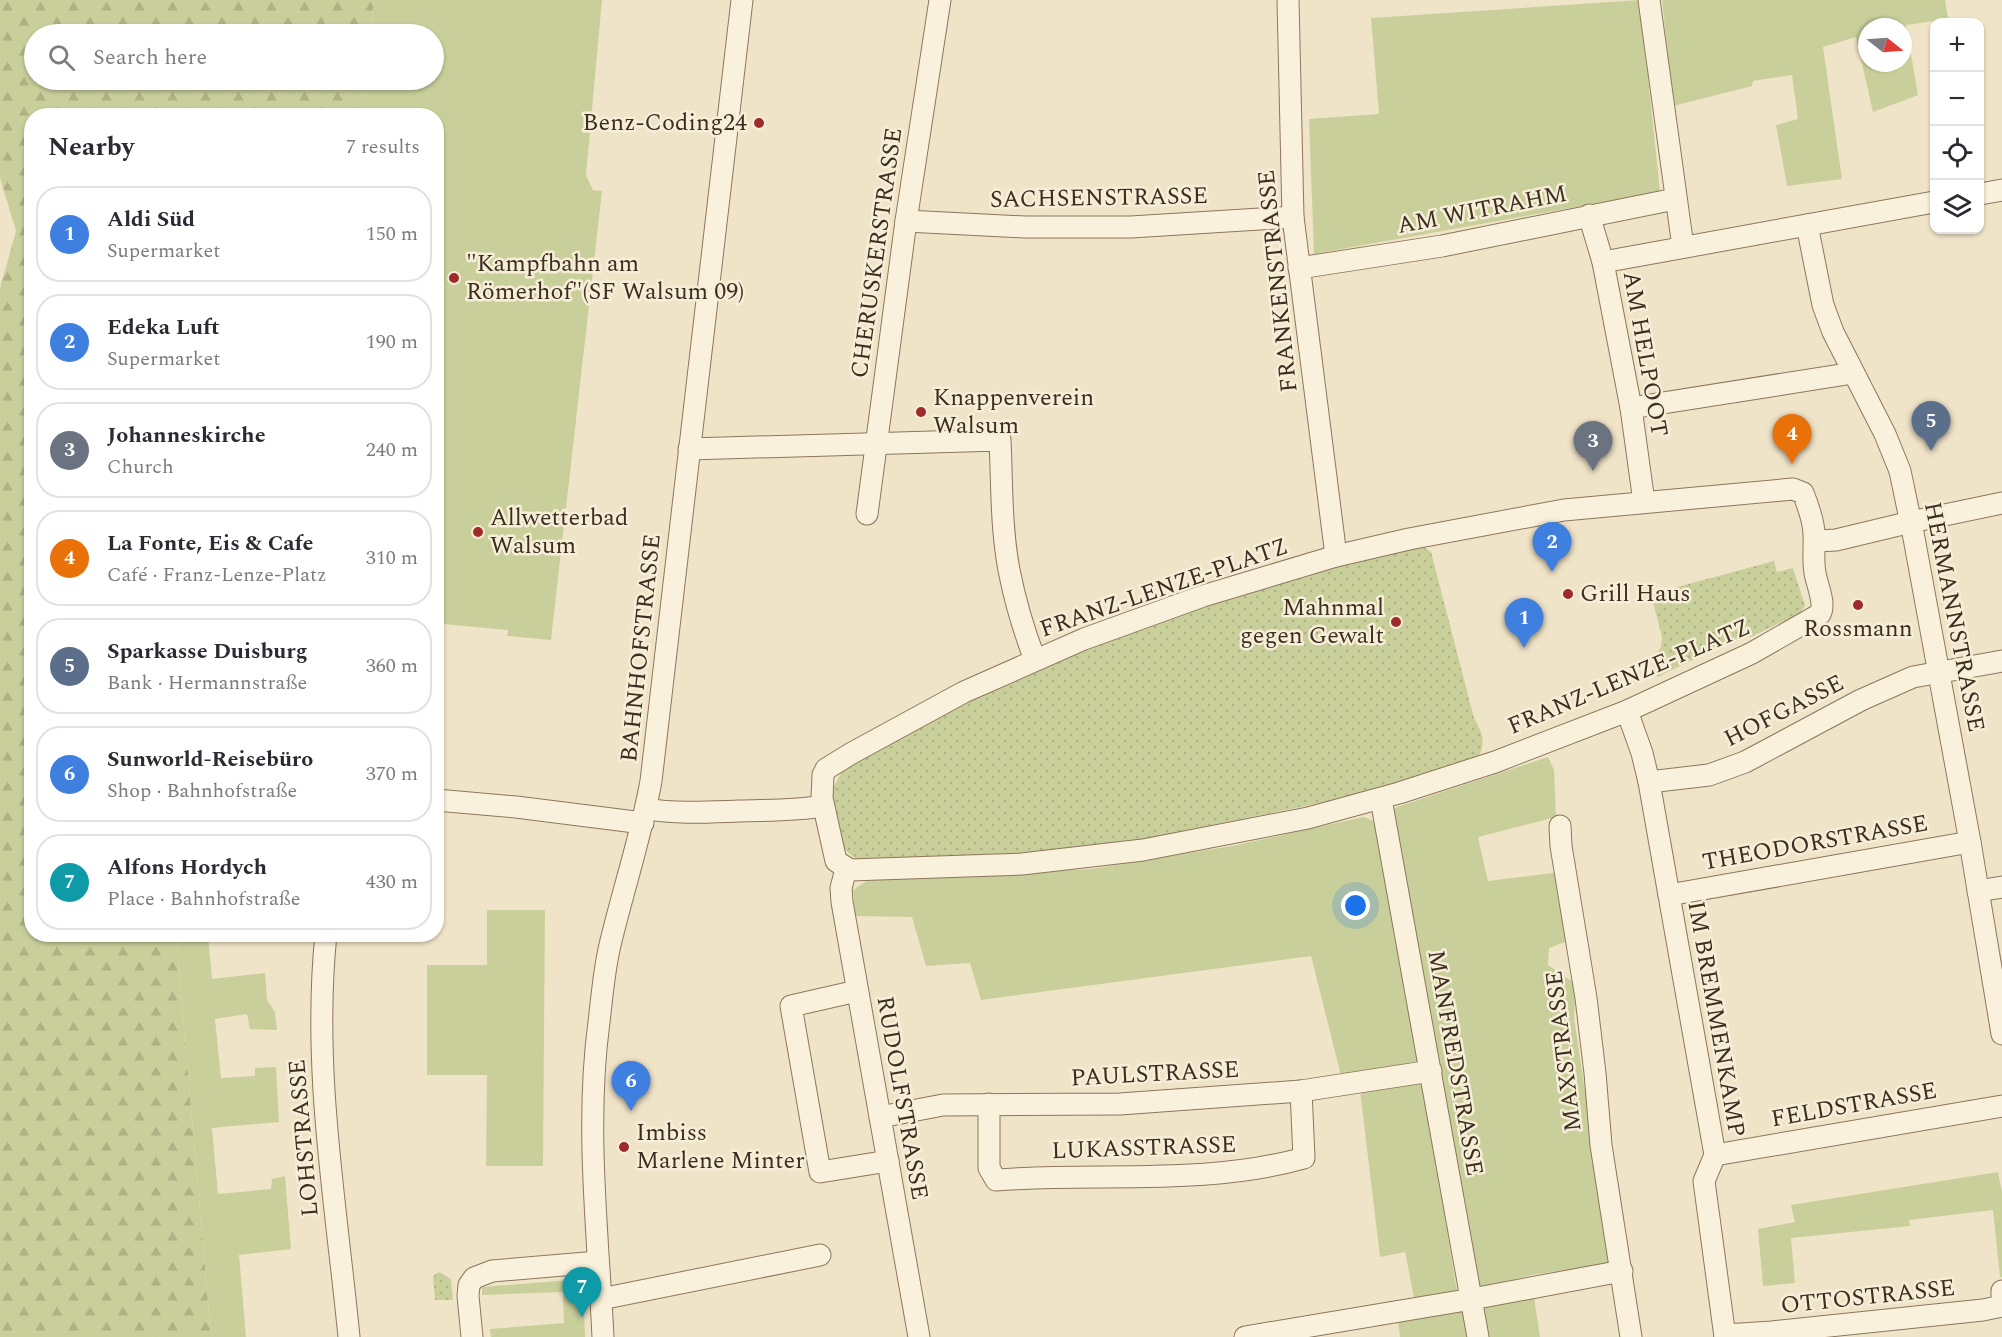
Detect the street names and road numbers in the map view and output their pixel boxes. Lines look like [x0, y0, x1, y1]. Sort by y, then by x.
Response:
street label: CHERUSKERSTRASSE [842, 125, 912, 381]
street label: FRANKENSTRASSE [1248, 168, 1308, 394]
street label: AM WITRAHM [1394, 176, 1570, 244]
street label: SACHSENSTRASSE [990, 178, 1208, 218]
street label: AM HELPOOT [1613, 268, 1677, 440]
street label: HERMANNSTRASSE [1914, 499, 1994, 735]
street label: FRANZ-LENZE-PLATZ [1035, 529, 1293, 647]
street label: BAHNHOFSTRASSE [611, 532, 671, 764]
street label: FRANZ-LENZE-PLATZ [1502, 610, 1756, 744]
street label: HOFGASSE [1718, 665, 1850, 757]
street label: THEODORSTRASSE [1699, 805, 1931, 881]
street label: IM BREMMENKAMP [1678, 898, 1754, 1140]
street label: MANFREDSTRASSE [1417, 947, 1493, 1179]
street label: MAXSTRASSE [1536, 968, 1592, 1134]
street label: RUDOLFSTRASSE [866, 993, 938, 1203]
street label: PAULSTRASSE [1070, 1052, 1240, 1096]
street label: LOHSTRASSE [279, 1058, 329, 1218]
street label: FELDSTRASSE [1768, 1073, 1940, 1137]
street label: LUKASSTRASSE [1051, 1127, 1237, 1169]
street label: OTTOSTRASSE [1779, 1270, 1957, 1324]

